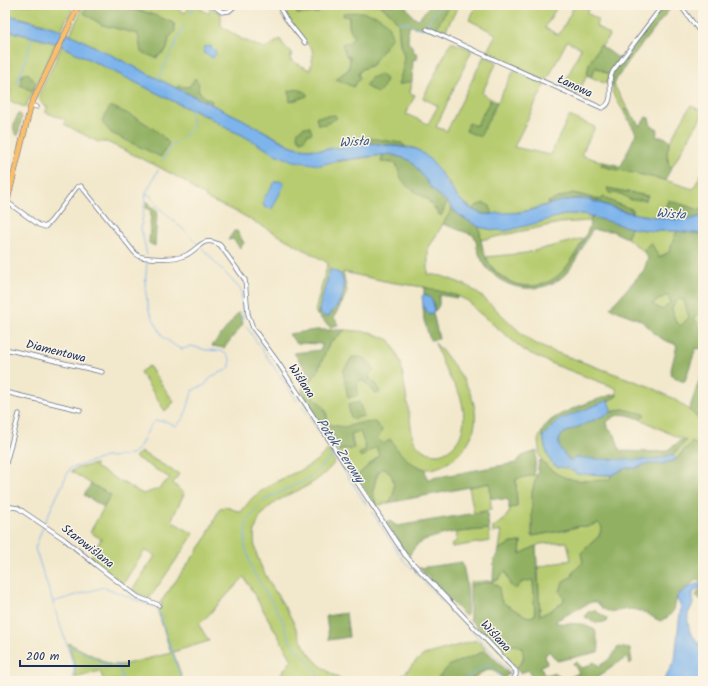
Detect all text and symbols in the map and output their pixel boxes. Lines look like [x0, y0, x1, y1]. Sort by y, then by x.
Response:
street label: Łanowa [554, 70, 596, 103]
water label: Wisła [339, 131, 370, 154]
water label: Wisła [655, 203, 687, 226]
street label: Diamentowa [24, 335, 88, 368]
street label: Wiślana [283, 360, 320, 403]
water label: Potok Zerowy [310, 414, 370, 489]
street label: Starowiślana [57, 520, 119, 573]
street label: Wiślana [476, 616, 516, 657]
scale bar [20, 642, 129, 668]
text: 200 m [26, 647, 60, 666]

